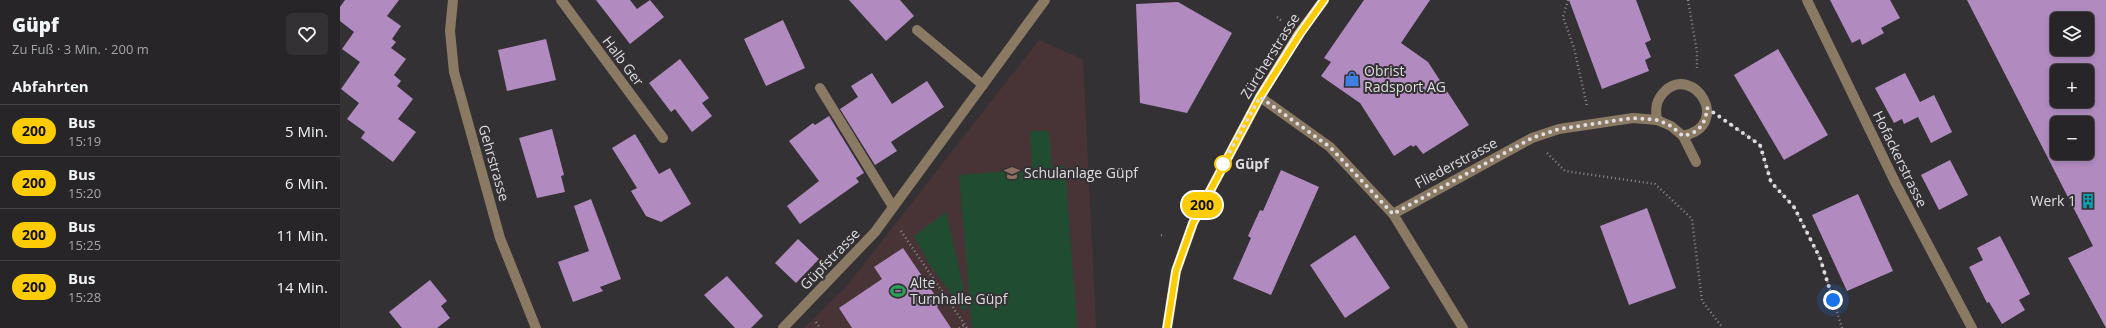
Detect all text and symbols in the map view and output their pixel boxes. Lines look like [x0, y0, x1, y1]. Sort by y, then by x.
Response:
street label: Zürcherstrasse [1236, 9, 1304, 102]
text: Güpf [12, 12, 59, 38]
map controls [2050, 12, 2094, 160]
button: layers [2050, 12, 2094, 56]
button: heart [286, 13, 328, 55]
street label: Halb Ger [598, 32, 648, 90]
text: Zu Fuß · 3 Min. · 200 m [12, 40, 149, 58]
place label: Obrist Radsport AG [1364, 61, 1446, 96]
button: + [2050, 64, 2094, 108]
shop icon: Obrist Radsport AG [1343, 70, 1361, 88]
text: Abfahrten [12, 76, 89, 96]
street label: Hofackerstrasse [1869, 107, 1932, 210]
text: Bus [68, 112, 95, 132]
button: − [2050, 116, 2094, 160]
text: 200 [22, 121, 46, 140]
text: 5 Min. [285, 121, 328, 141]
street label: Gehrstrasse [474, 122, 514, 203]
text: 15:19 [68, 132, 101, 150]
street label: Fliederstrasse [1411, 133, 1500, 192]
place label: Güpf [1235, 154, 1270, 173]
marker: Güpf [1214, 155, 1232, 173]
place label: Schulanlage Güpf [1024, 163, 1139, 182]
text: Bus [68, 164, 95, 184]
school or university icon: Schulanlage Güpf [1003, 164, 1021, 182]
text: 200 [22, 173, 46, 192]
text: 6 Min. [285, 173, 328, 193]
text: 15:20 [68, 184, 101, 202]
place label: Werk 1 [2030, 191, 2076, 210]
line badge: 200 [1179, 192, 1225, 218]
building icon: Werk 1 [2079, 192, 2097, 210]
text: 200 [1190, 195, 1214, 214]
text: Bus [68, 216, 95, 236]
street label: Güpfstrasse [796, 224, 864, 293]
text: 200 [22, 225, 46, 244]
text: 11 Min. [277, 225, 328, 245]
text: 15:25 [68, 236, 101, 254]
text: Bus [68, 268, 95, 288]
place label: Alte Turnhalle Güpf [910, 273, 1009, 308]
text: 200 [22, 277, 46, 296]
text: 14 Min. [277, 277, 328, 297]
sports icon: Alte Turnhalle Güpf [889, 282, 907, 300]
text: 15:28 [68, 288, 101, 306]
your location [1823, 290, 1843, 310]

